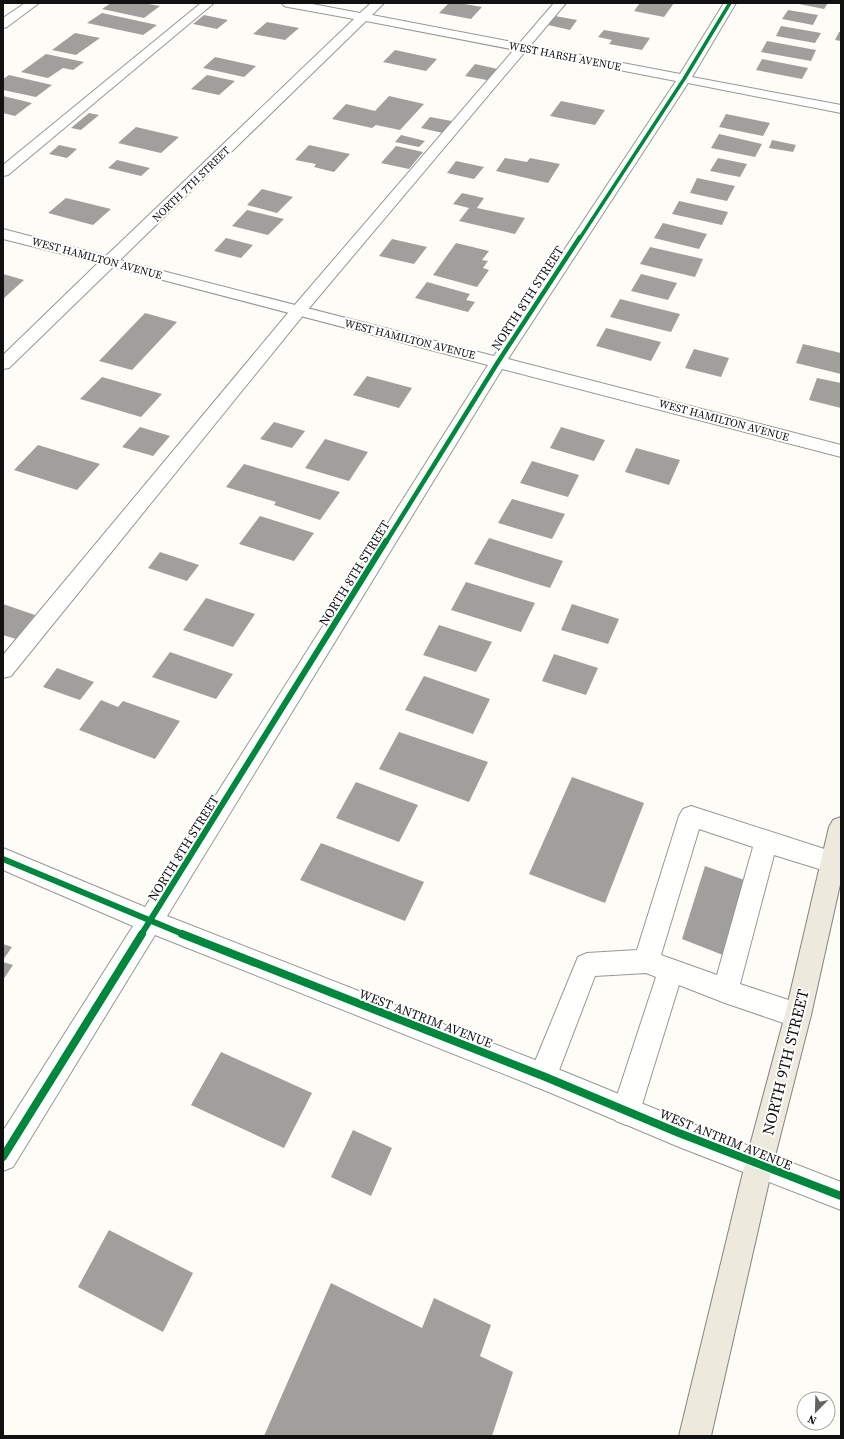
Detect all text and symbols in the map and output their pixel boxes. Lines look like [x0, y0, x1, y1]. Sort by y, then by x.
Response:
street label: WEST HARSH AVENUE [508, 38, 623, 75]
street label: NORTH 7TH STREET [149, 143, 234, 225]
street label: WEST HAMILTON AVENUE [30, 234, 164, 283]
street label: NORTH 8TH STREET [487, 243, 568, 354]
street label: WEST HAMILTON AVENUE [343, 316, 477, 363]
street label: WEST HAMILTON AVENUE [657, 396, 791, 445]
street label: NORTH 8TH STREET [315, 517, 394, 629]
street label: NORTH 8TH STREET [144, 792, 223, 904]
street label: WEST ANTRIM AVENUE [357, 985, 495, 1052]
street label: NORTH 9TH STREET [756, 987, 814, 1137]
street label: WEST ANTRIM AVENUE [657, 1105, 795, 1174]
north arrow [796, 1391, 836, 1431]
text: N [806, 1411, 819, 1428]

